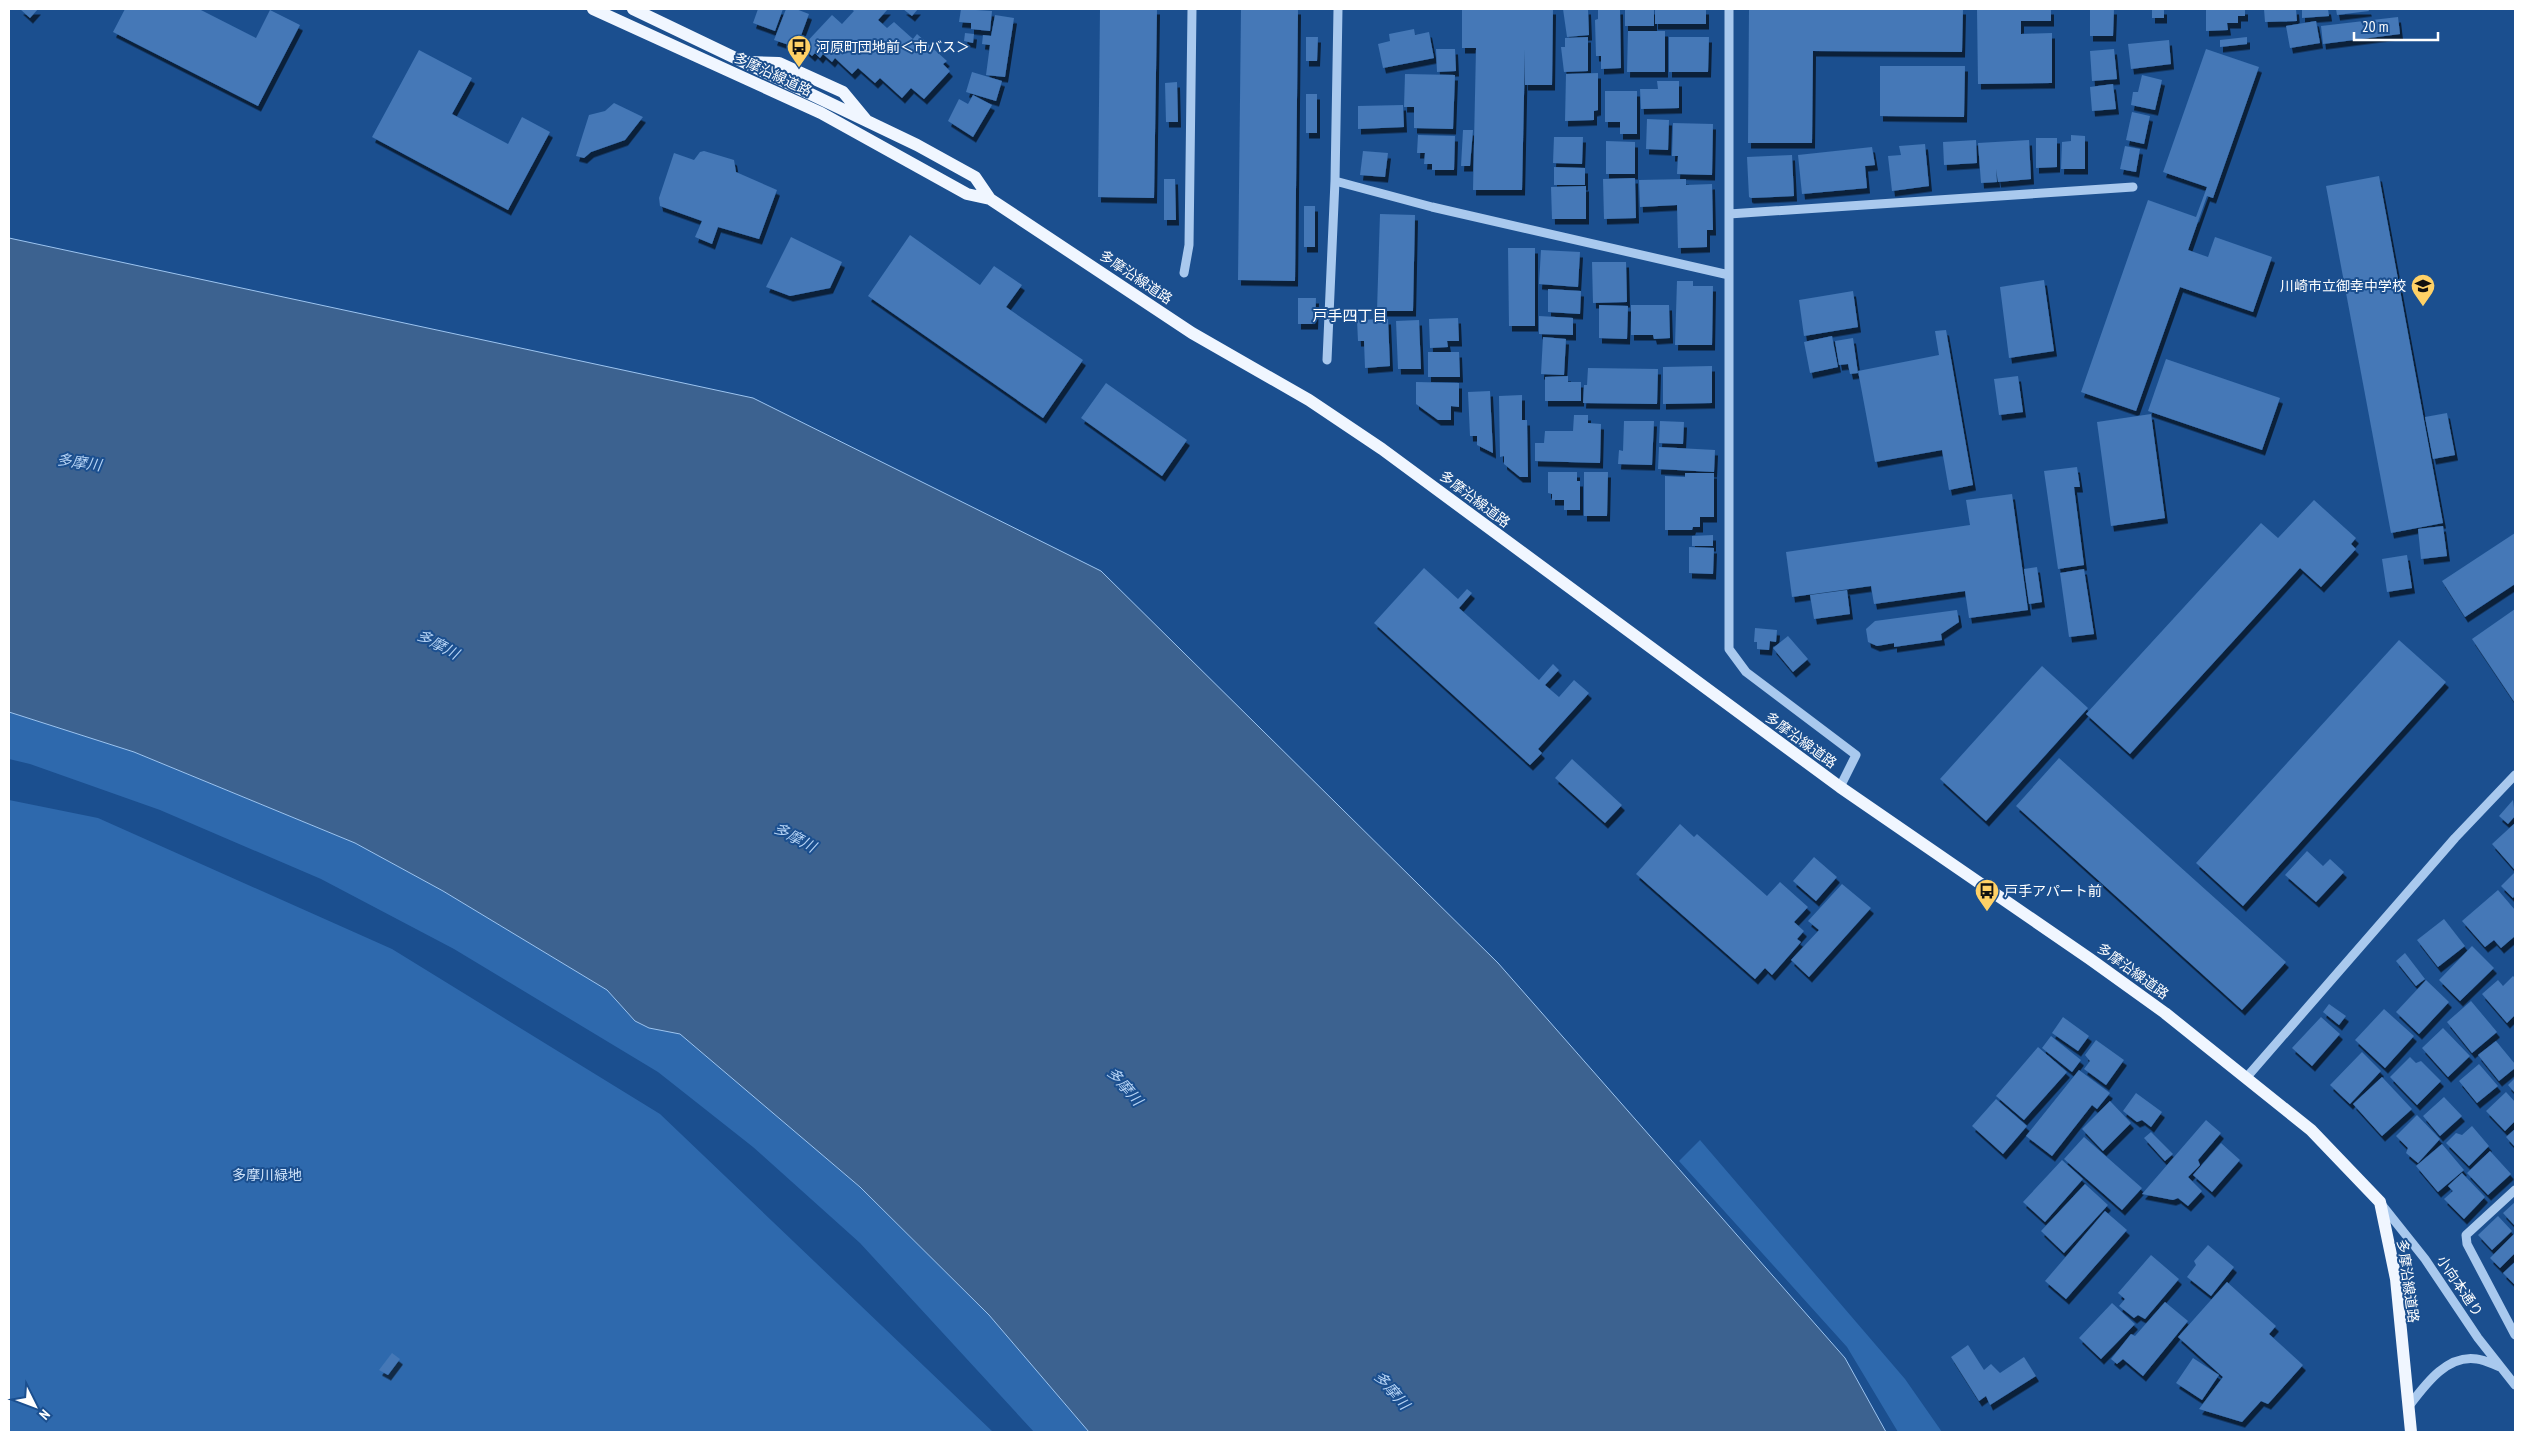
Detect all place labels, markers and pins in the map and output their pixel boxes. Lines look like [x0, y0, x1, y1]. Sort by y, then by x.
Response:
bus stop icon: 河原町団地前＜市バス＞ [786, 34, 812, 68]
place label: 河原町団地前＜市バス＞ [816, 38, 970, 56]
school or university icon: 川崎市立御幸中学校 [2410, 273, 2436, 307]
place label: 川崎市立御幸中学校 [2280, 277, 2406, 295]
bus stop icon: 戸手アパート前 [1974, 878, 2000, 912]
place label: 戸手アパート前 [2004, 882, 2102, 900]

